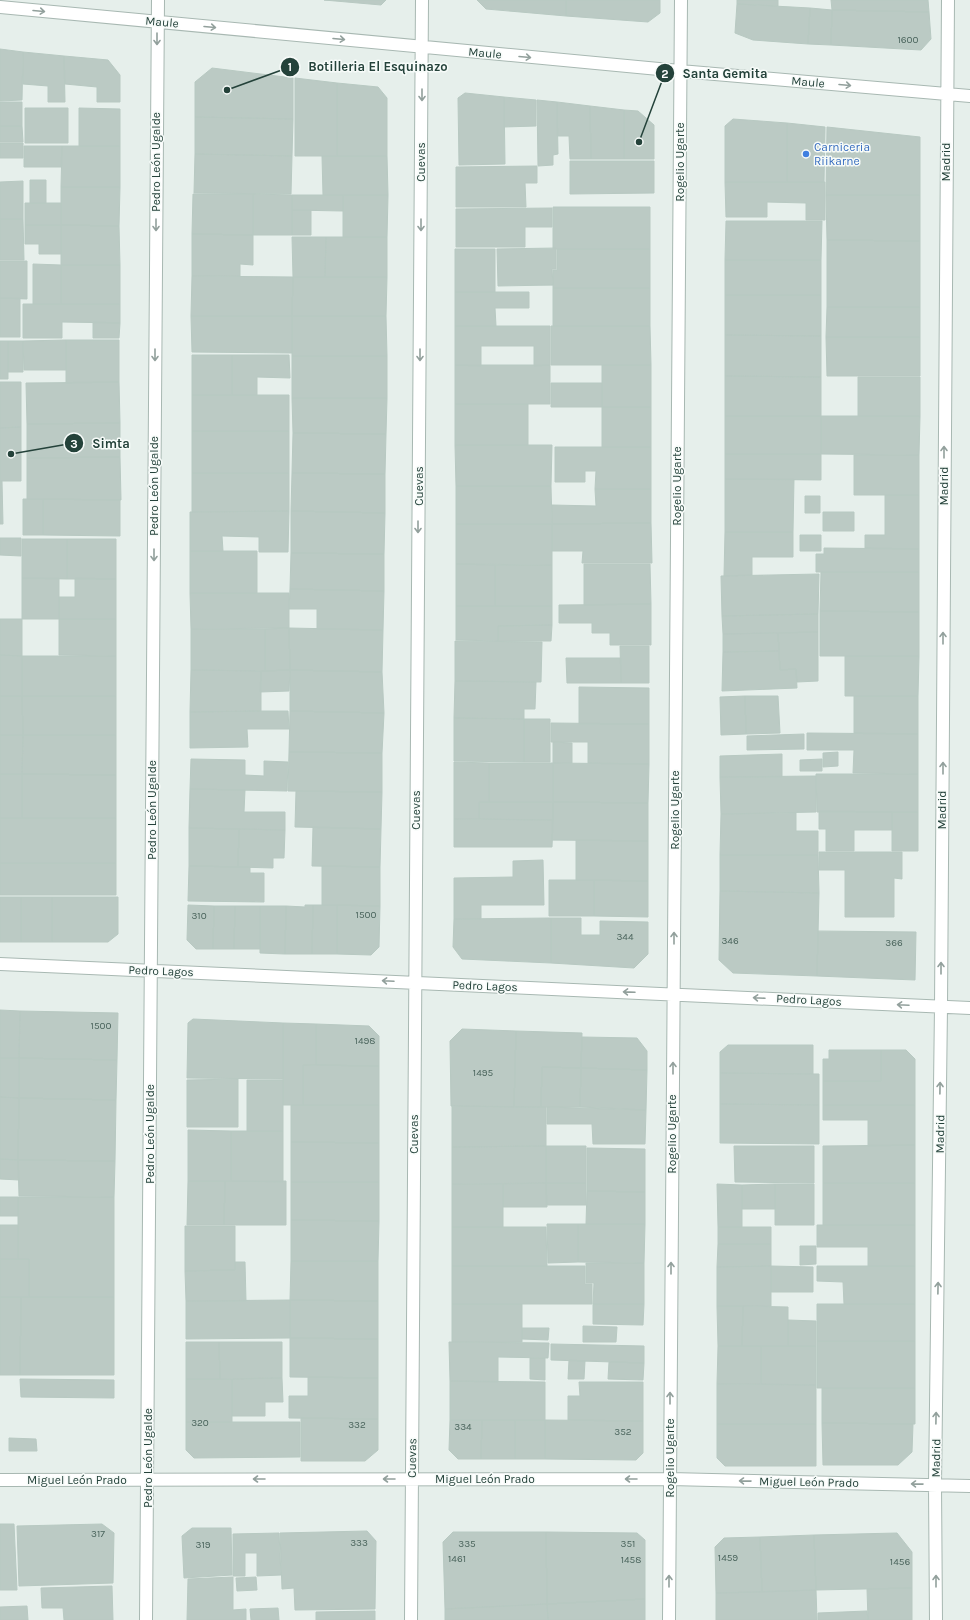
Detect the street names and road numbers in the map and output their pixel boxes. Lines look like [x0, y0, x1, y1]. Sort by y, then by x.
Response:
street label: Maule [145, 14, 179, 30]
street label: Maule [468, 45, 502, 61]
street label: Maule [791, 74, 825, 90]
street label: Pedro León Ugalde [149, 112, 163, 212]
street label: Rogelio Ugarte [673, 122, 687, 202]
street label: Cuevas [414, 142, 428, 182]
street label: Madrid [939, 143, 953, 181]
street label: Pedro León Ugalde [147, 436, 161, 536]
street label: Rogelio Ugarte [670, 446, 684, 526]
street label: Cuevas [412, 466, 426, 506]
street label: Madrid [937, 467, 951, 505]
street label: Pedro León Ugalde [145, 760, 159, 860]
street label: Rogelio Ugarte [668, 770, 682, 850]
street label: Cuevas [409, 790, 423, 830]
street label: Madrid [935, 791, 949, 829]
street label: Pedro Lagos [128, 963, 194, 979]
street label: Pedro Lagos [452, 978, 518, 994]
street label: Pedro Lagos [776, 991, 842, 1009]
street label: Pedro León Ugalde [143, 1084, 157, 1184]
street label: Rogelio Ugarte [665, 1094, 679, 1174]
street label: Cuevas [407, 1114, 421, 1154]
street label: Madrid [933, 1114, 947, 1154]
street label: Pedro León Ugalde [141, 1408, 155, 1508]
street label: Rogelio Ugarte [663, 1418, 677, 1498]
street label: Cuevas [405, 1438, 419, 1478]
street label: Madrid [929, 1438, 943, 1478]
street label: Miguel León Prado [435, 1472, 535, 1486]
street label: Miguel León Prado [27, 1473, 127, 1487]
street label: Miguel León Prado [759, 1474, 859, 1490]

